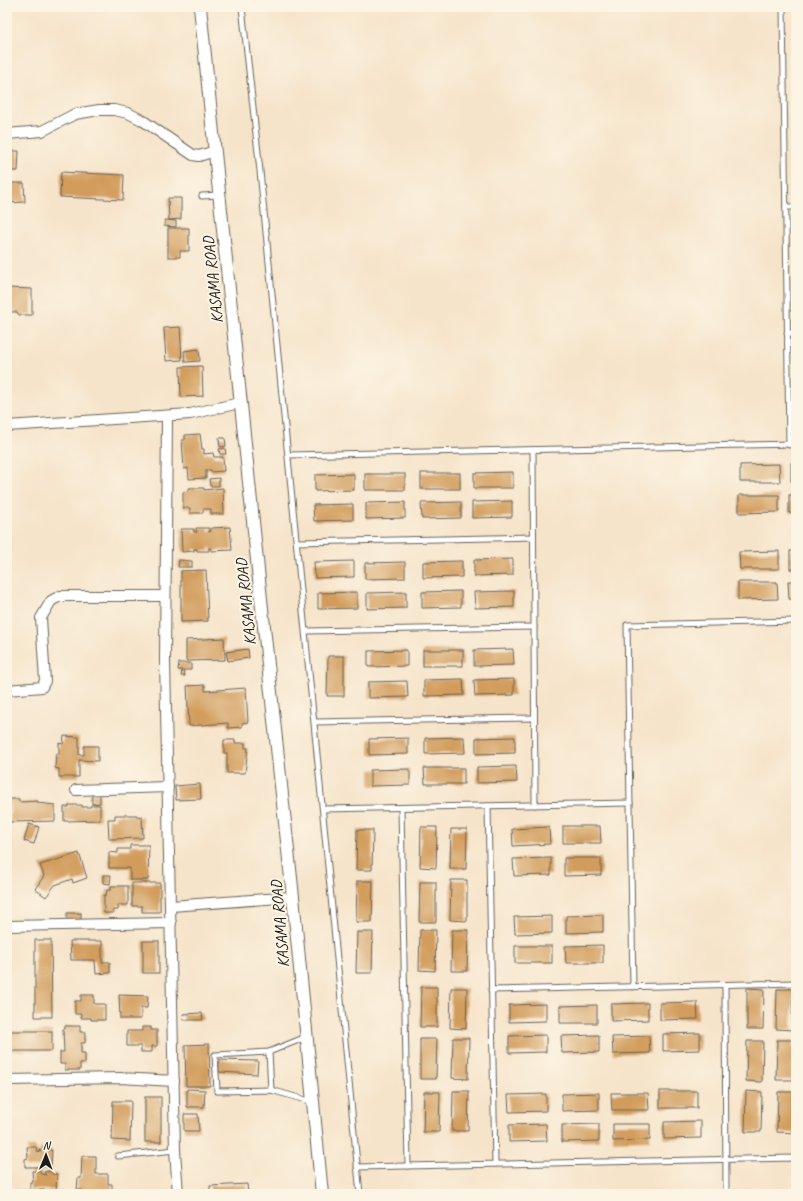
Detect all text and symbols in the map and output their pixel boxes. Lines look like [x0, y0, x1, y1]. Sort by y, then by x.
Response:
street label: KASAMA ROAD [198, 234, 228, 324]
street label: KASAMA ROAD [231, 556, 261, 646]
street label: KASAMA ROAD [266, 878, 294, 968]
north arrow [26, 1135, 66, 1175]
text: N [43, 1138, 52, 1152]

